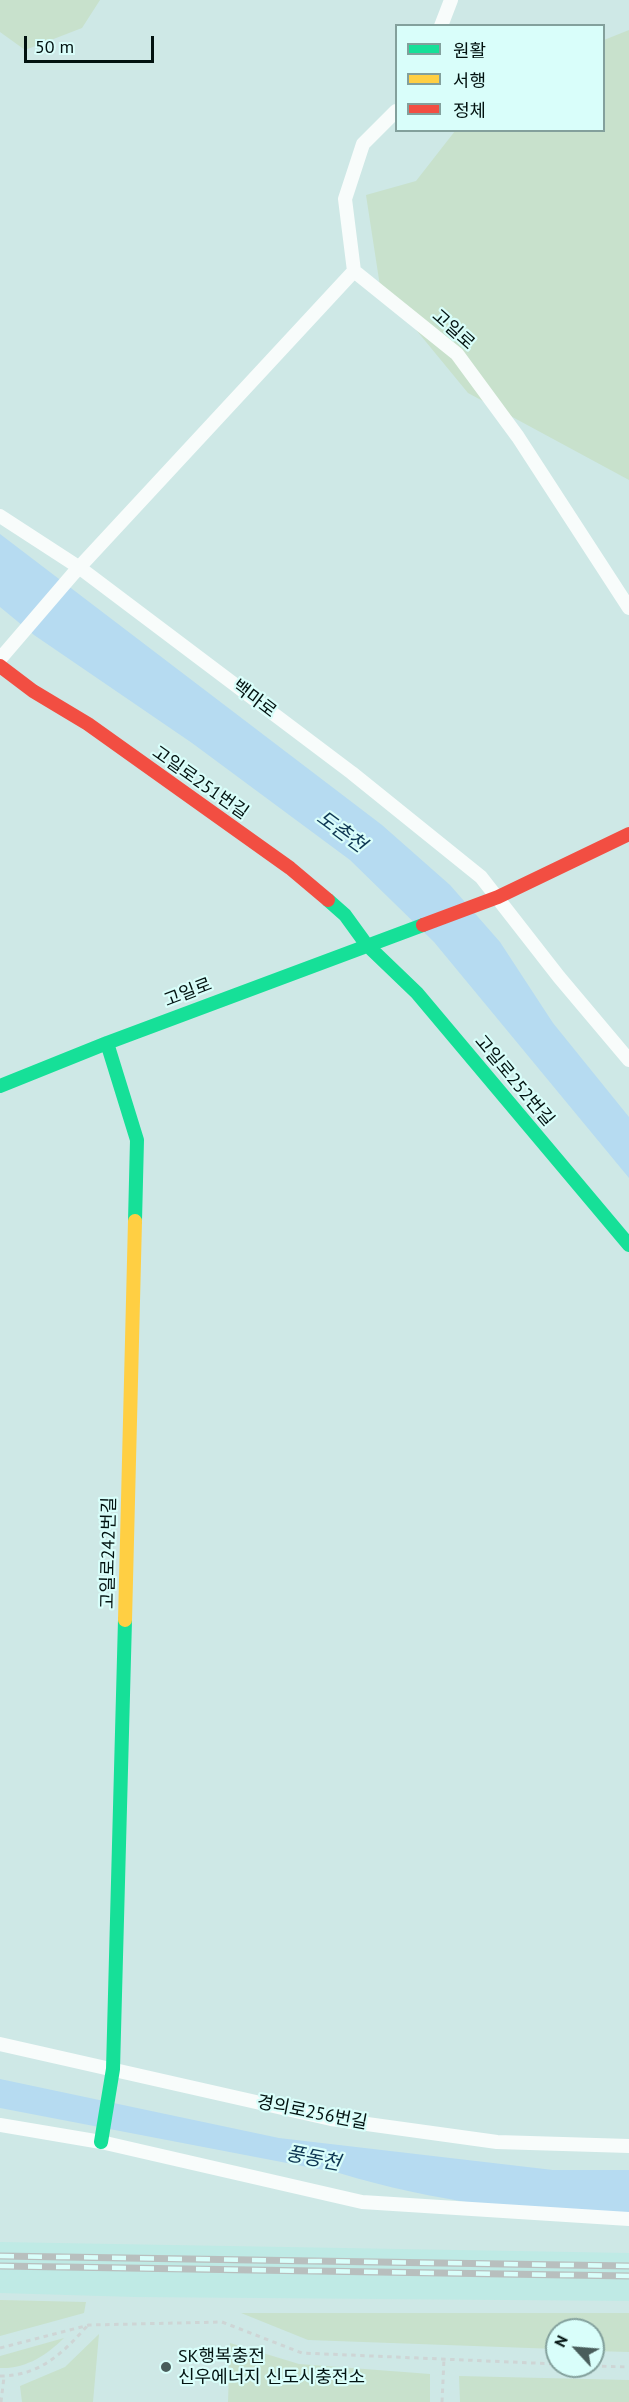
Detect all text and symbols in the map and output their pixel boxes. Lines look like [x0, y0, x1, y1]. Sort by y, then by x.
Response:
scale bar [27, 24, 158, 62]
legend [395, 24, 605, 132]
text: 50 m [35, 35, 74, 58]
text: 원활 [453, 39, 486, 62]
text: 서행 [453, 69, 486, 92]
text: 정체 [453, 99, 486, 122]
street label: 고일로 [427, 305, 479, 355]
street label: 백마로 [228, 675, 280, 723]
street label: 고일로251번길 [148, 742, 252, 824]
water label: 도촌천 [312, 806, 370, 858]
street label: 고일로 [161, 974, 215, 1012]
street label: 고일로252번길 [470, 1031, 558, 1131]
street label: 고일로242번길 [97, 1497, 121, 1609]
street label: 경의로256번길 [255, 2092, 369, 2134]
water label: 풍동천 [284, 2142, 342, 2176]
north arrow [545, 2318, 605, 2378]
text: N [549, 2332, 572, 2350]
place label: SK행복충전 신우에너지 신도시충전소 [178, 2346, 365, 2388]
marker: SK행복충전 신우에너지 신도시충전소 [159, 2360, 173, 2374]

